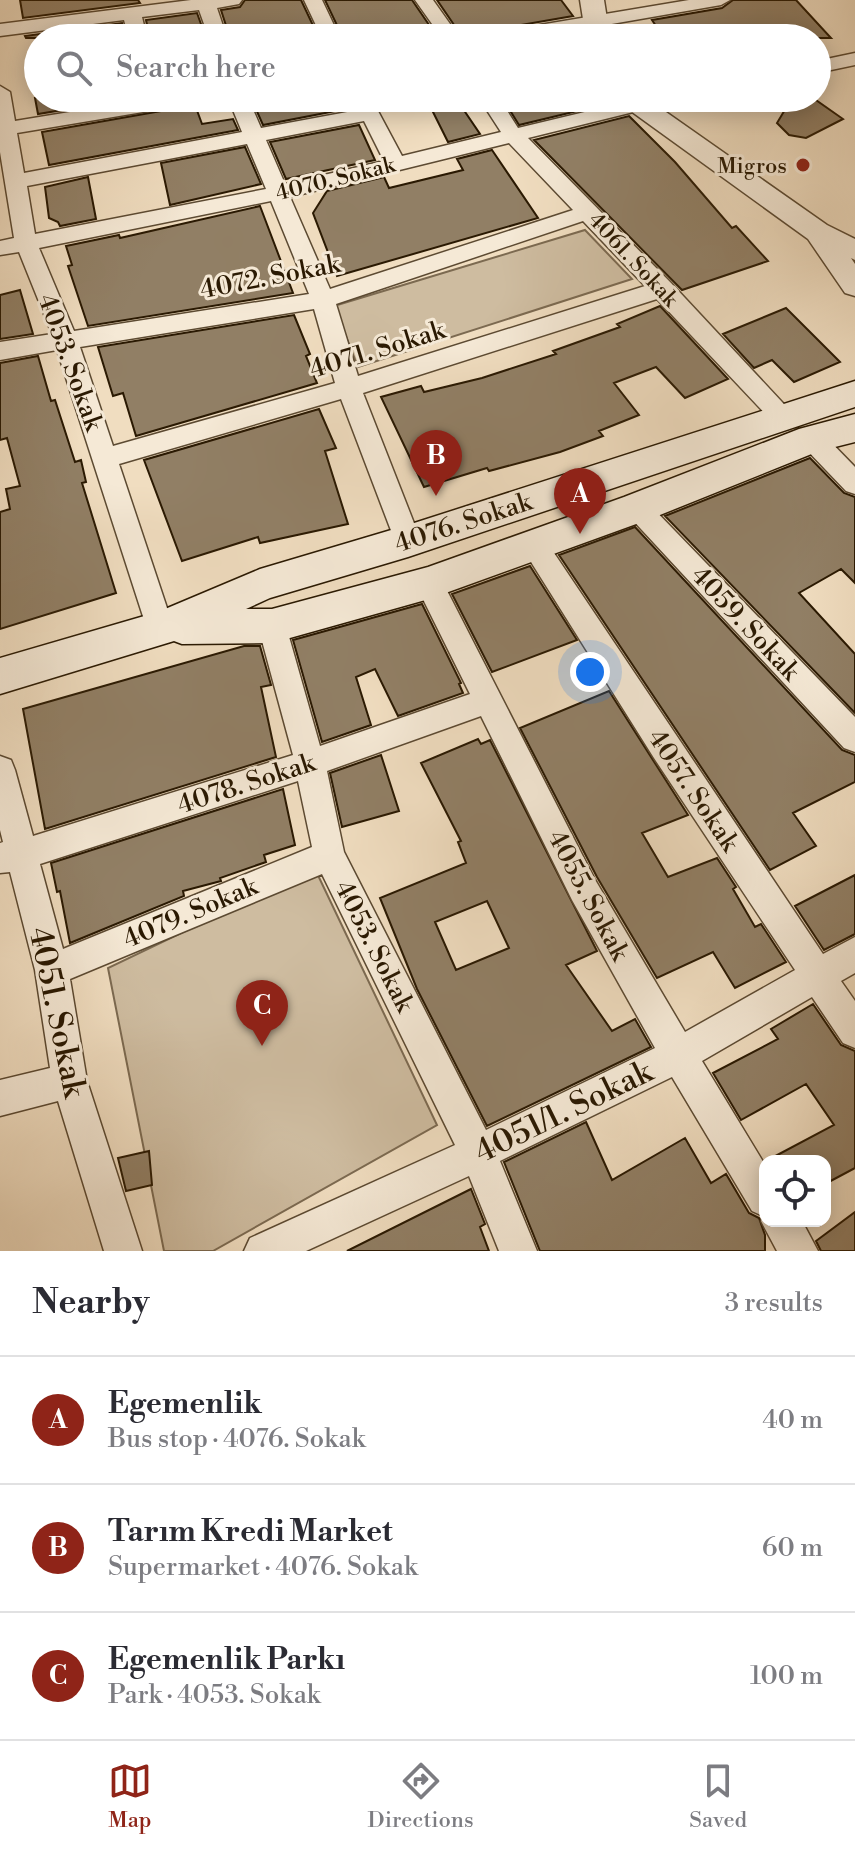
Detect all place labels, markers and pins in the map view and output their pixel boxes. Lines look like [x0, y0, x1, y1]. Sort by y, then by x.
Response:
place label: Migros [717, 153, 787, 180]
marker: Migros [794, 156, 812, 174]
pin: B [410, 430, 462, 496]
pin: A [554, 468, 606, 534]
pin: C [236, 980, 288, 1046]

